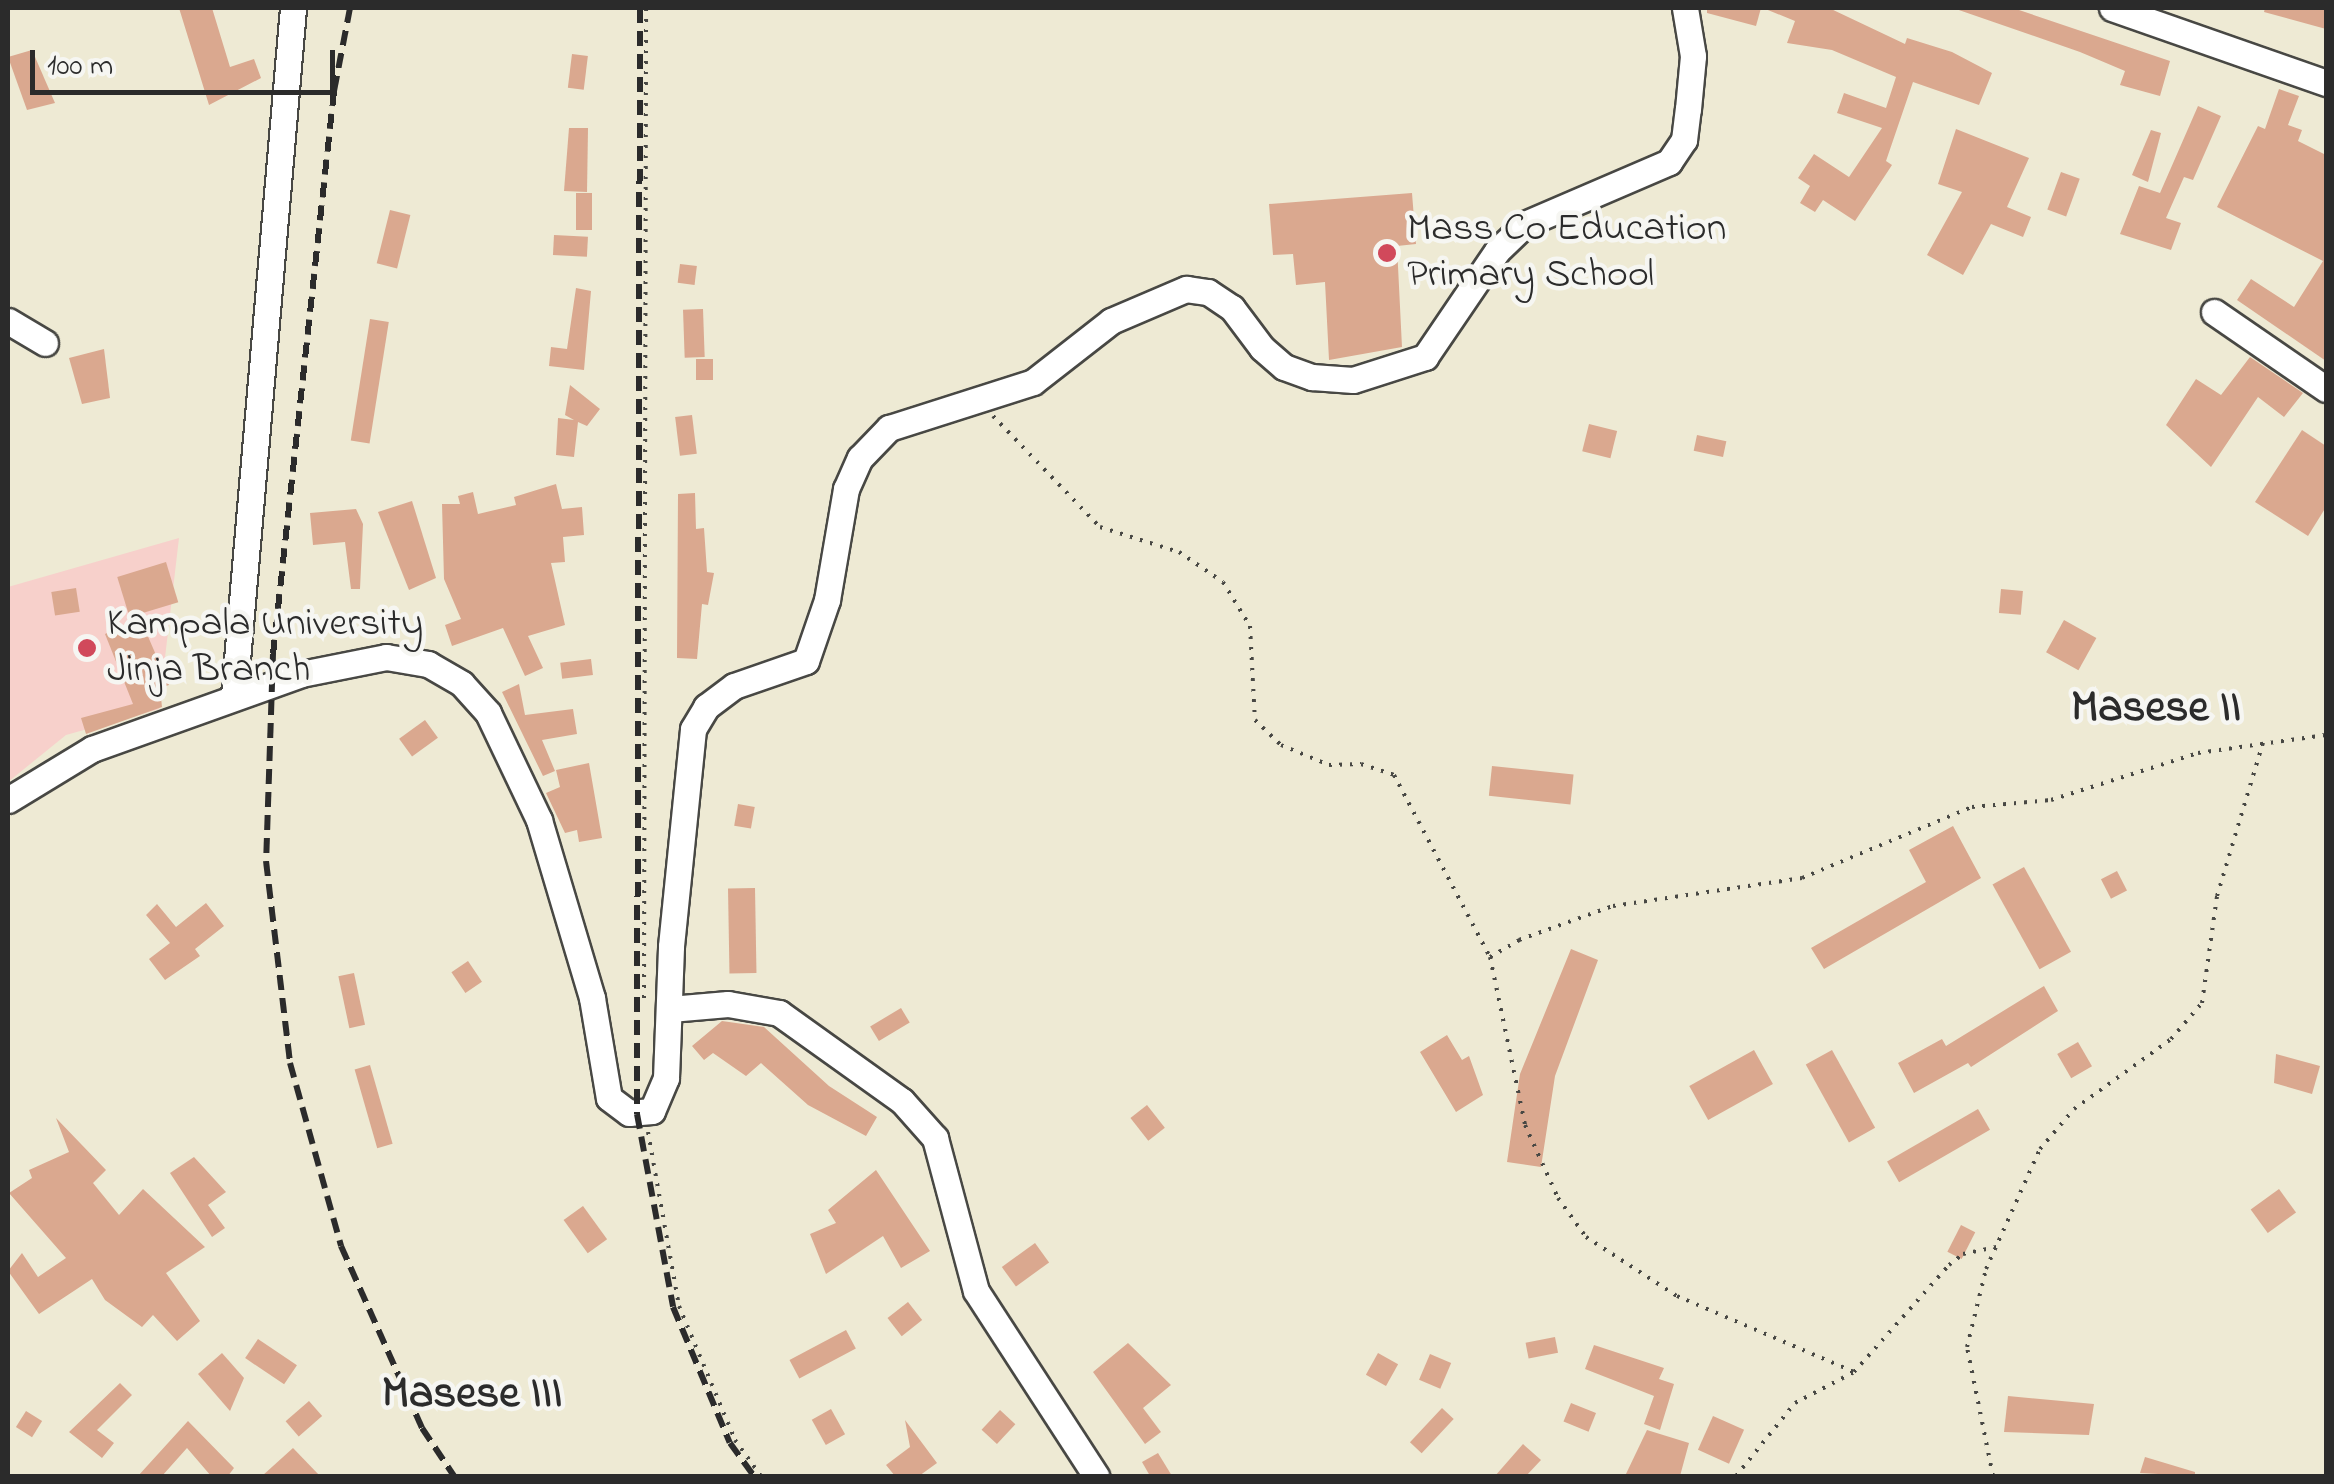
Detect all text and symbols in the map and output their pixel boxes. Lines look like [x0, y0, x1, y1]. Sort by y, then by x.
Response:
scale bar [35, 30, 340, 92]
text: 100 m [47, 45, 113, 89]
place label: Mass Co Education Primary School [1407, 206, 1726, 300]
marker: Mass Co Education Primary School [1376, 242, 1398, 264]
place label: Kampala University Jinja Branch [107, 601, 423, 695]
marker: Kampala University Jinja Branch [76, 637, 98, 659]
district label: Masese II [2071, 683, 2241, 737]
district label: Masese III [382, 1369, 562, 1423]

